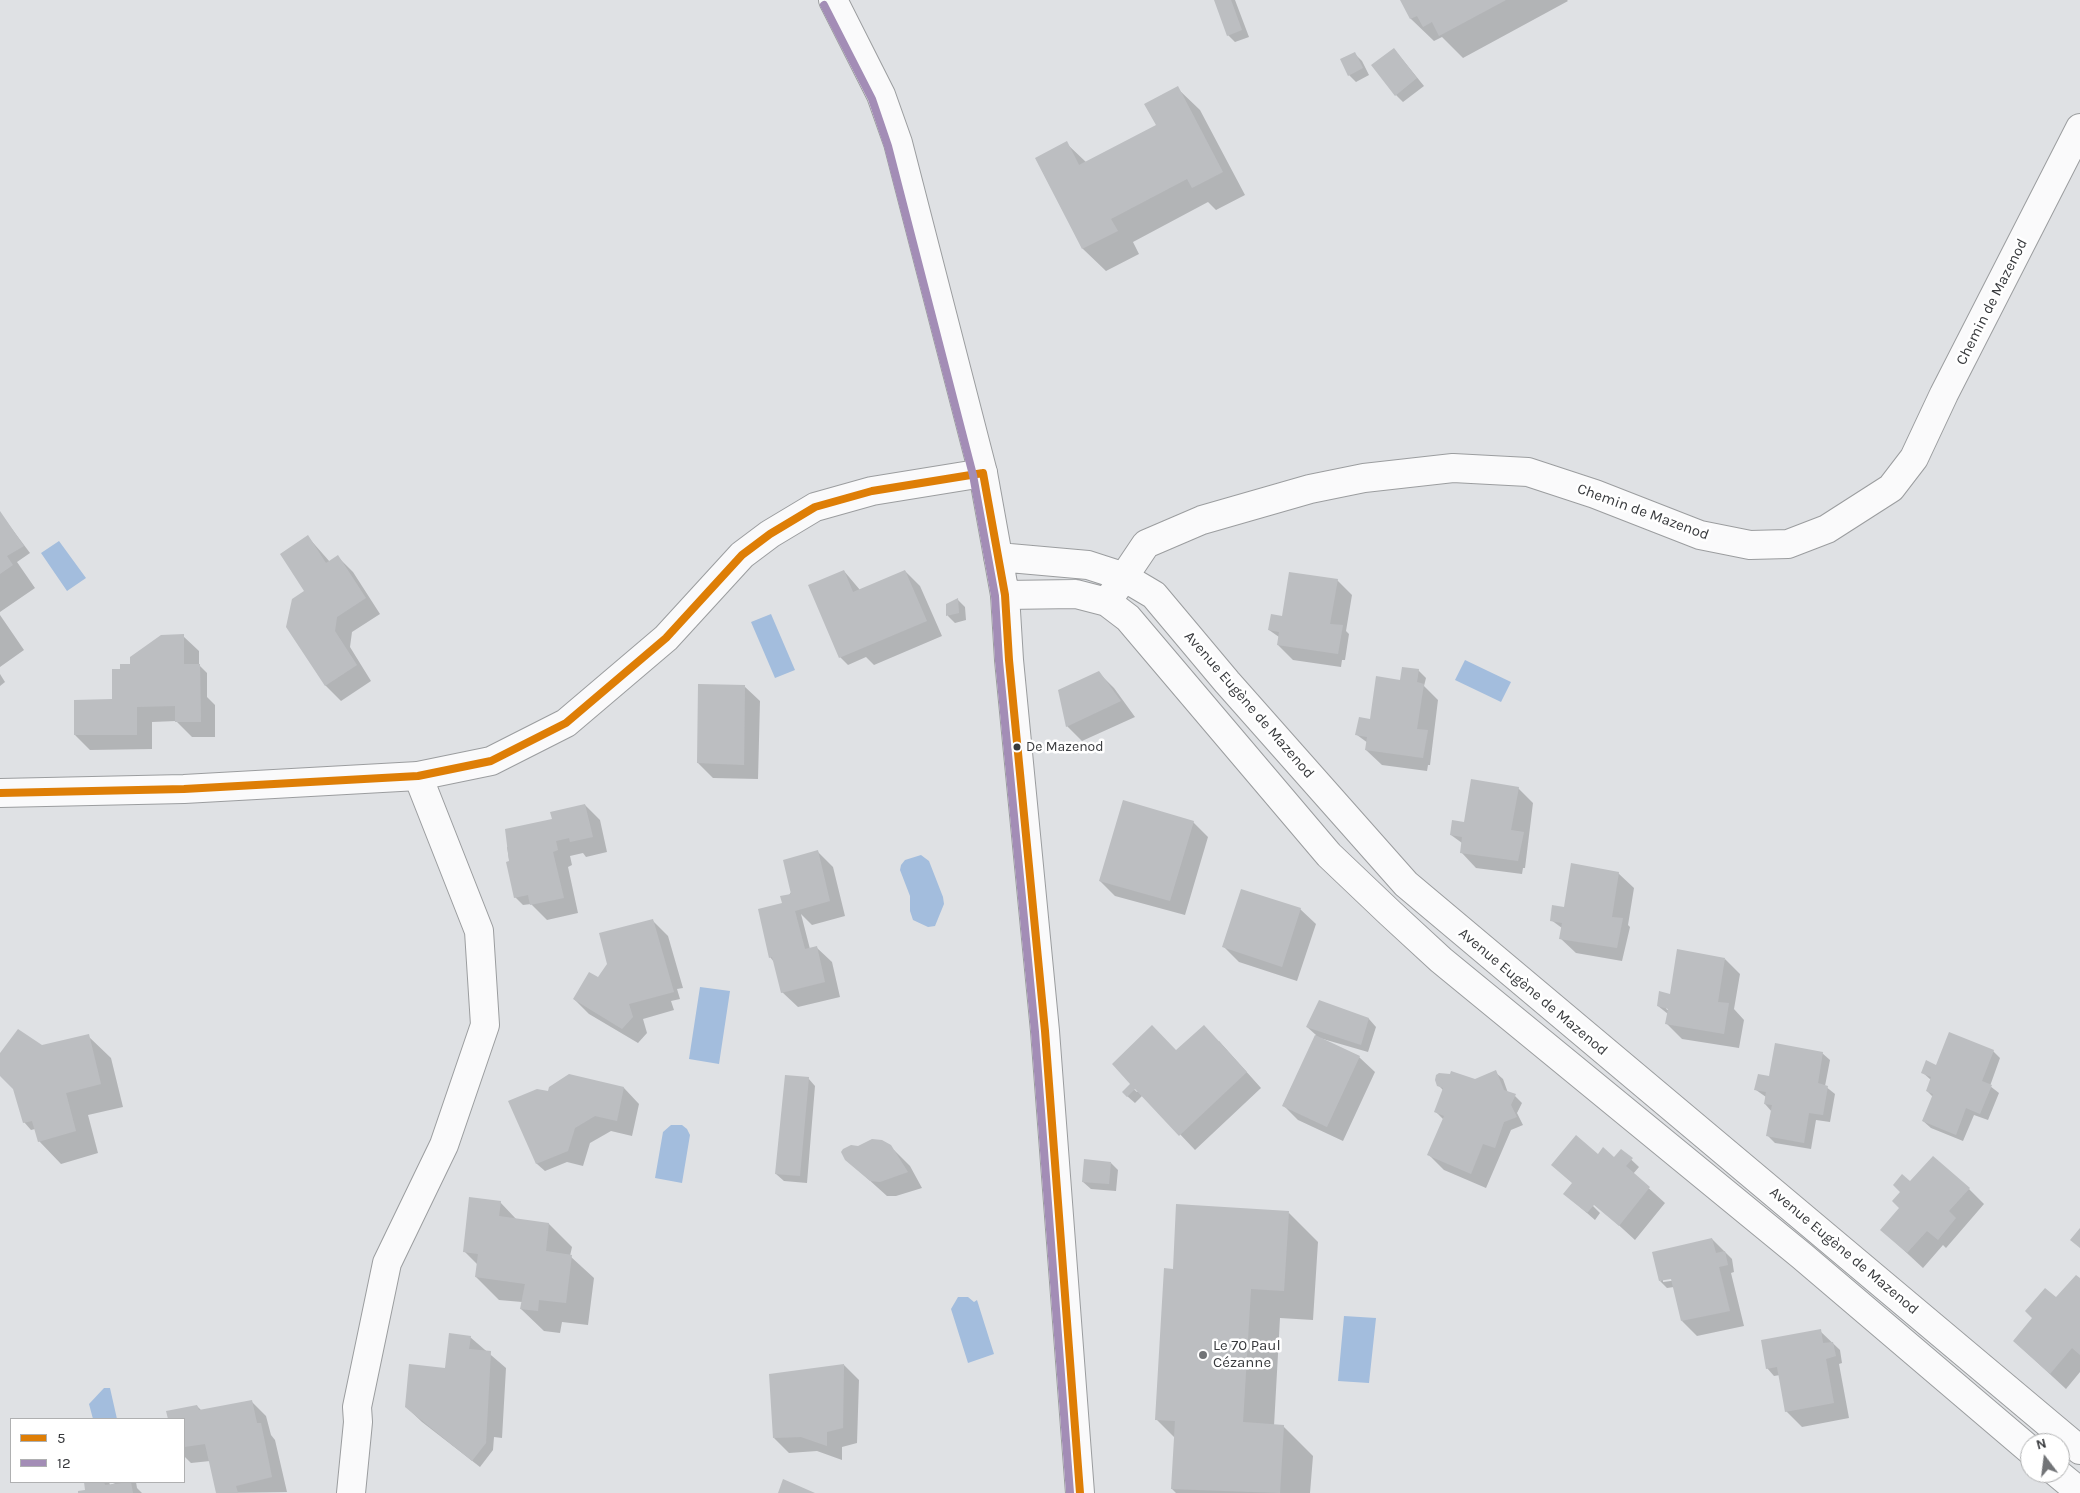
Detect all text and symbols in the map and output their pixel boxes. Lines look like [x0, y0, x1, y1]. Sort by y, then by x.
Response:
street label: Chemin de Mazenod [1952, 236, 2032, 368]
street label: Chemin de Mazenod [1575, 480, 1711, 544]
street label: Avenue Eugène de Mazenod [1180, 628, 1318, 782]
place label: De Mazenod [1026, 739, 1104, 755]
marker: De Mazenod [1012, 742, 1022, 752]
street label: Avenue Eugène de Mazenod [1455, 924, 1611, 1060]
street label: Avenue Eugène de Mazenod [1766, 1183, 1922, 1319]
place label: Le 70 Paul Cézanne [1213, 1337, 1281, 1372]
marker: Le 70 Paul Cézanne [1197, 1349, 1209, 1361]
legend [10, 1418, 185, 1483]
text: 5 [57, 1429, 65, 1447]
north arrow [2020, 1433, 2070, 1483]
text: N [2034, 1434, 2048, 1454]
text: 12 [57, 1454, 71, 1472]

